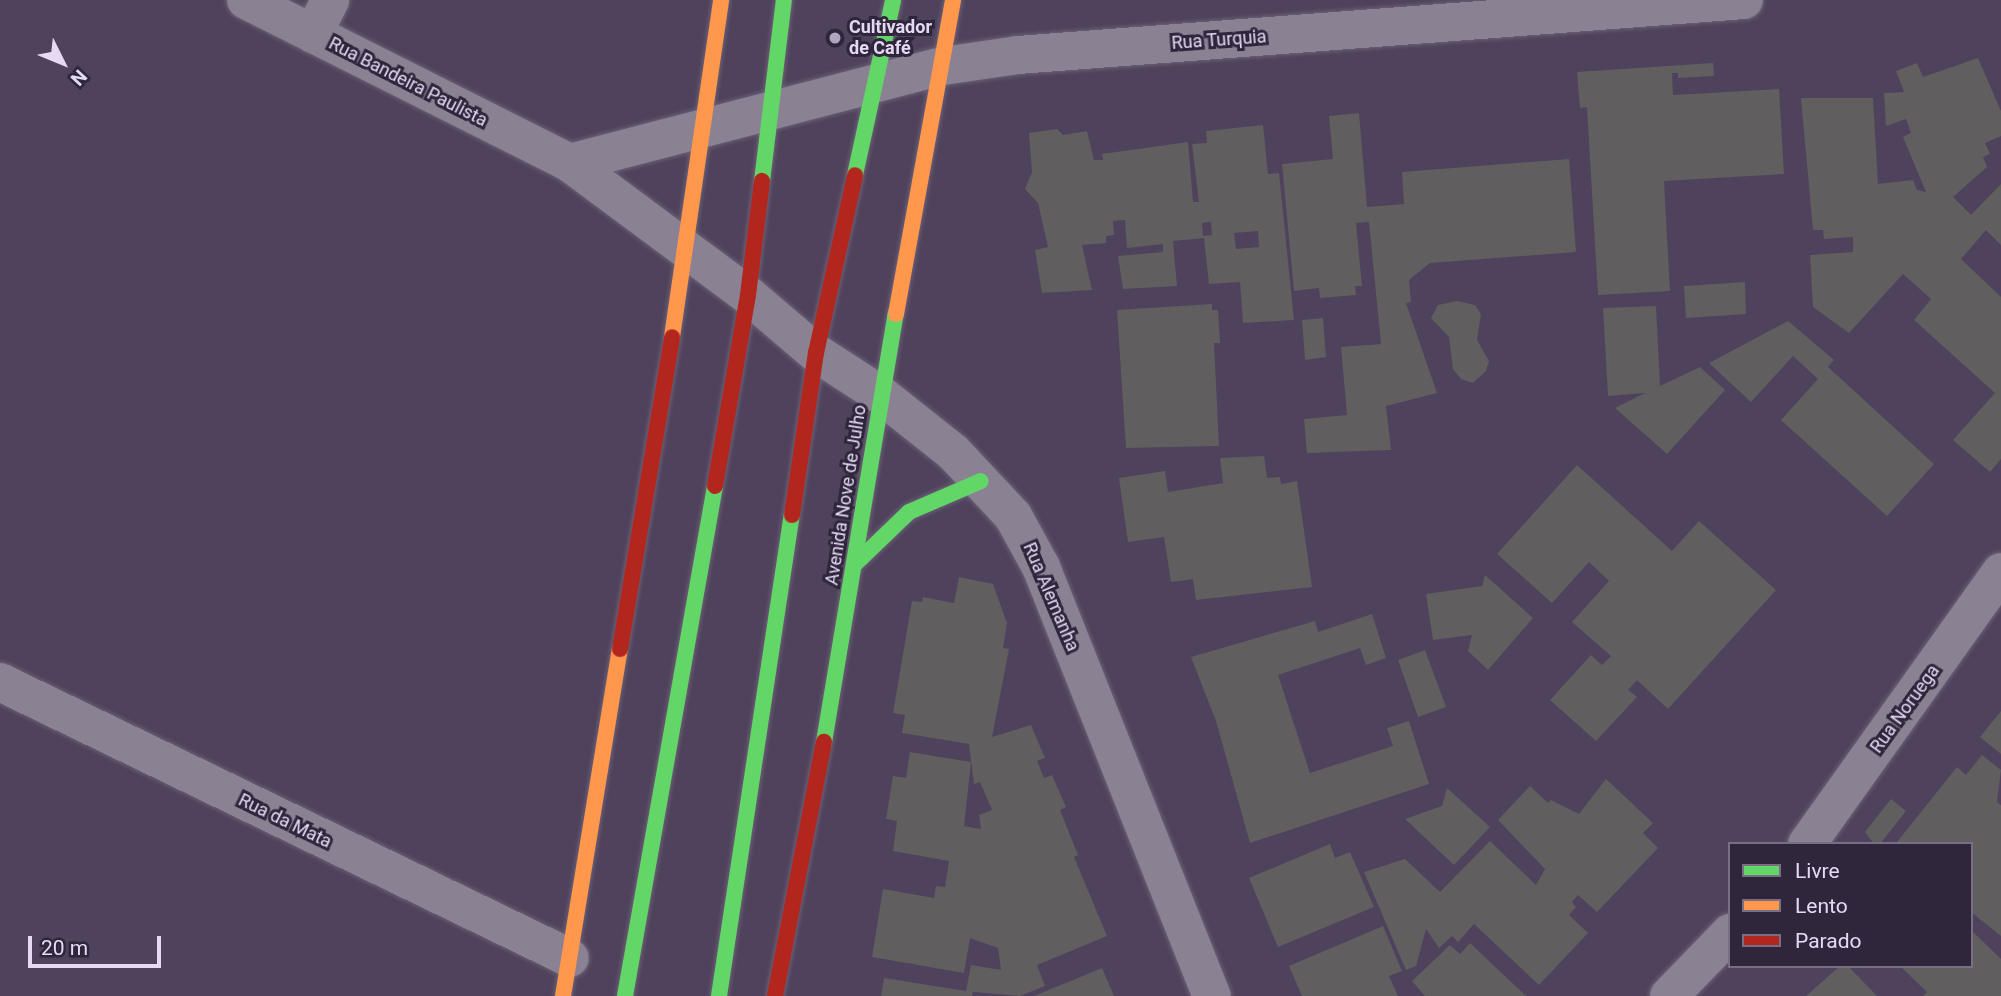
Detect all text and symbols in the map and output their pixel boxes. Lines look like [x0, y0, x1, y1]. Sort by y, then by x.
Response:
place label: Cultivador de Café [849, 17, 932, 60]
street label: Rua Turquia [1171, 26, 1267, 54]
north arrow [28, 28, 98, 98]
marker: Cultivador de Café [827, 30, 843, 46]
street label: Rua Bandeira Paulista [325, 33, 491, 131]
text: N [66, 65, 92, 90]
street label: Avenida Nove de Julho [821, 403, 871, 587]
street label: Rua Alemanha [1018, 539, 1084, 655]
street label: Rua Noruega [1866, 661, 1944, 757]
street label: Rua da Mata [235, 789, 335, 853]
legend [1728, 842, 1973, 968]
text: Livre [1795, 859, 1840, 883]
text: Lento [1795, 894, 1848, 918]
scale bar [32, 922, 164, 966]
text: Parado [1795, 929, 1862, 953]
text: 20 m [41, 936, 88, 960]

